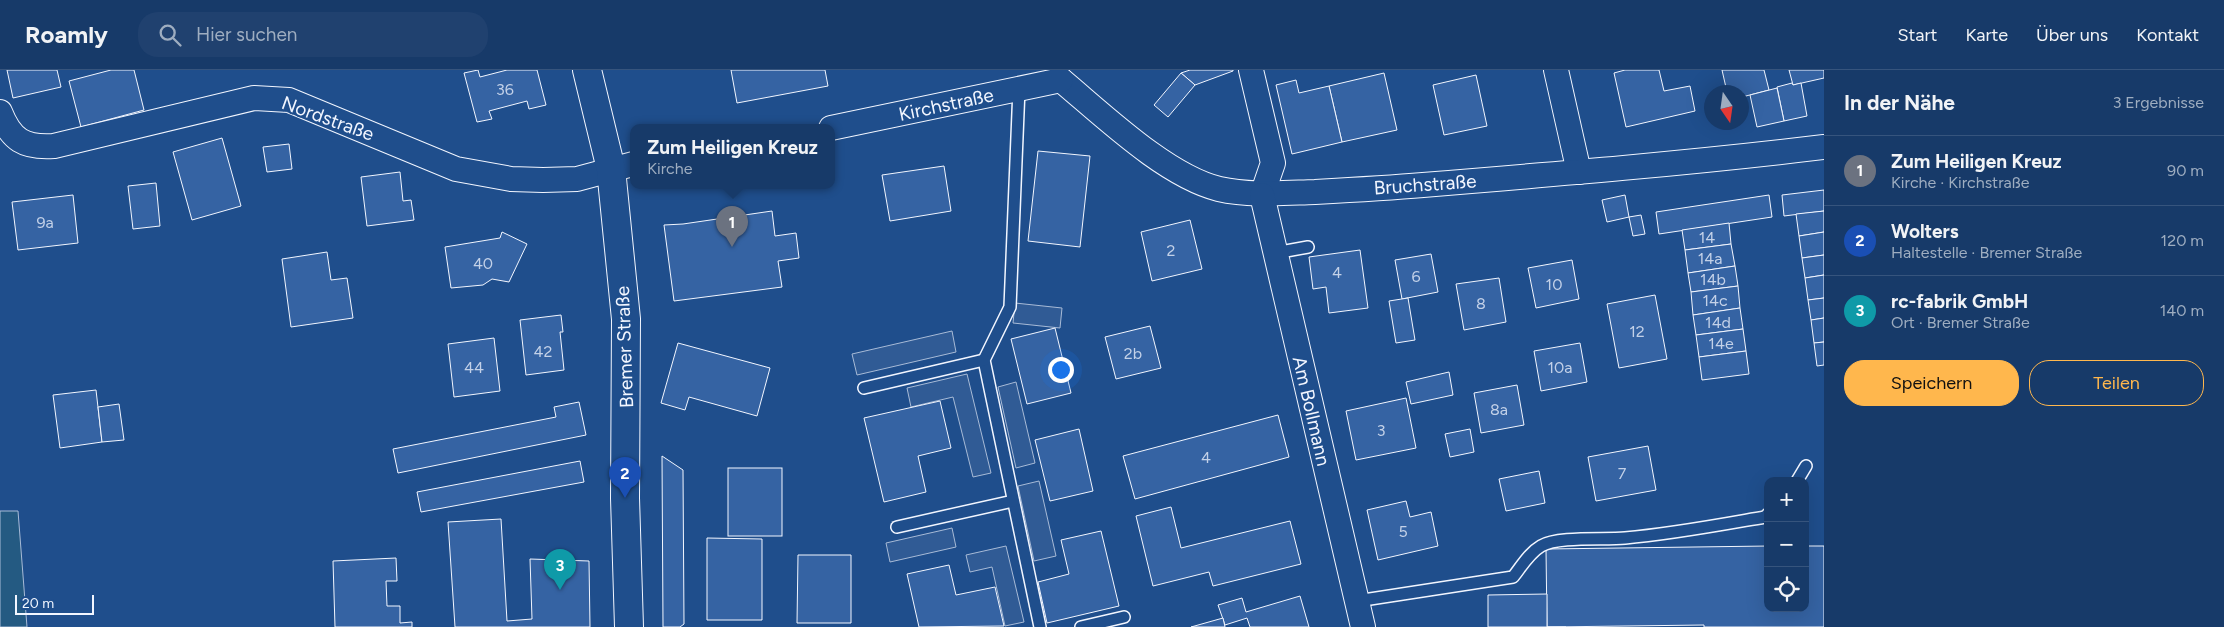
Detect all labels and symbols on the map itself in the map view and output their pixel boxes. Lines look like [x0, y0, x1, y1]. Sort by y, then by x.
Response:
house number: 36 [496, 80, 514, 99]
street label: Kirchstraße [896, 83, 996, 126]
north arrow [1704, 85, 1749, 130]
street label: Nordstraße [279, 91, 377, 146]
street label: Bruchstraße [1373, 169, 1477, 200]
pin: 1 [716, 206, 748, 247]
house number: 9a [36, 213, 54, 232]
house number: 14 [1699, 228, 1715, 247]
house number: 2 [1167, 241, 1175, 260]
house number: 14a [1698, 249, 1722, 268]
house number: 40 [473, 254, 493, 273]
house number: 4 [1332, 263, 1342, 282]
house number: 6 [1411, 267, 1421, 286]
house number: 14b [1700, 270, 1726, 289]
house number: 10 [1546, 275, 1562, 294]
street label: Bremer Straße [611, 286, 638, 408]
house number: 14c [1702, 291, 1728, 310]
house number: 8 [1476, 294, 1486, 313]
house number: 14d [1705, 313, 1731, 332]
house number: 12 [1629, 322, 1645, 341]
house number: 14e [1708, 334, 1734, 353]
house number: 42 [534, 342, 552, 361]
house number: 2b [1124, 344, 1142, 363]
street label: Am Bollmann [1288, 354, 1335, 468]
your location [1048, 357, 1074, 383]
house number: 44 [464, 358, 484, 377]
house number: 10a [1547, 358, 1573, 377]
house number: 8a [1490, 400, 1508, 419]
house number: 3 [1377, 421, 1385, 440]
house number: 4 [1201, 448, 1211, 467]
pin: 2 [609, 457, 641, 498]
house number: 7 [1618, 464, 1627, 483]
house number: 5 [1398, 522, 1408, 541]
pin: 3 [544, 549, 576, 590]
scale bar [15, 592, 94, 615]

